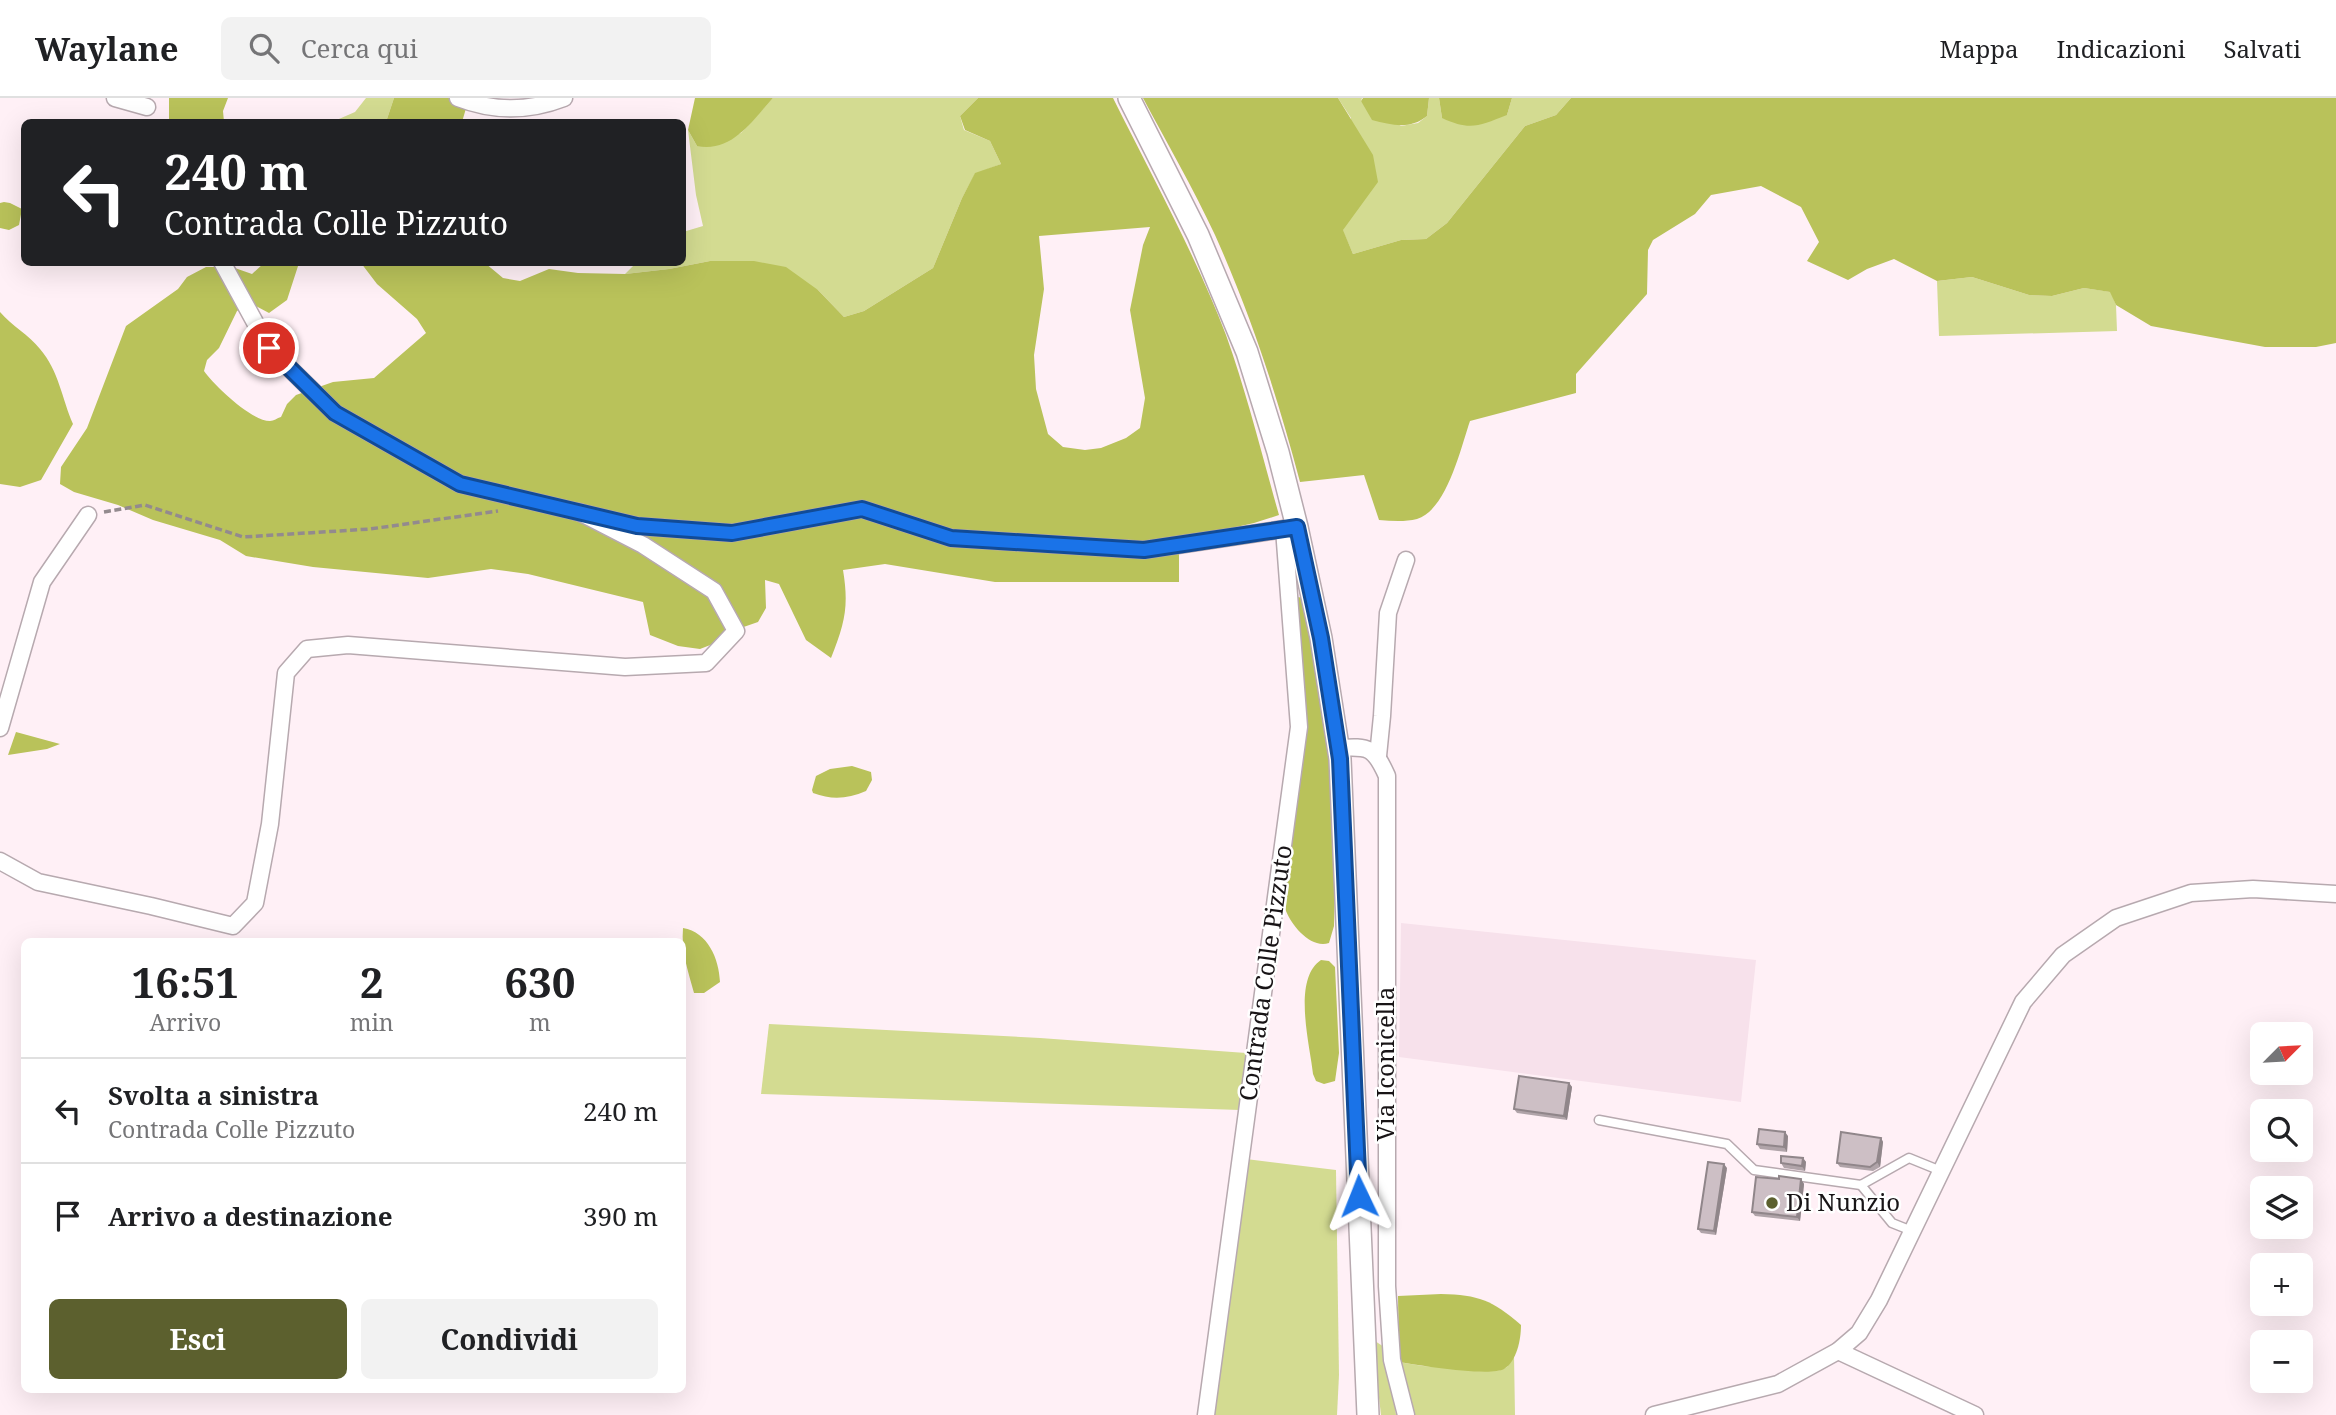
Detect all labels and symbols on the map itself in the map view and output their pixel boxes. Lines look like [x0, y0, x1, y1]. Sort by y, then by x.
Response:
pin [239, 318, 299, 378]
street label: Contrada Colle Pizzuto [1230, 843, 1299, 1103]
street label: Via Iconicella [1368, 987, 1401, 1141]
north arrow [2250, 1022, 2314, 1085]
position arrow [1322, 1159, 1396, 1233]
place label: Di Nunzio [1786, 1185, 1900, 1218]
marker: Di Nunzio [1764, 1195, 1780, 1211]

